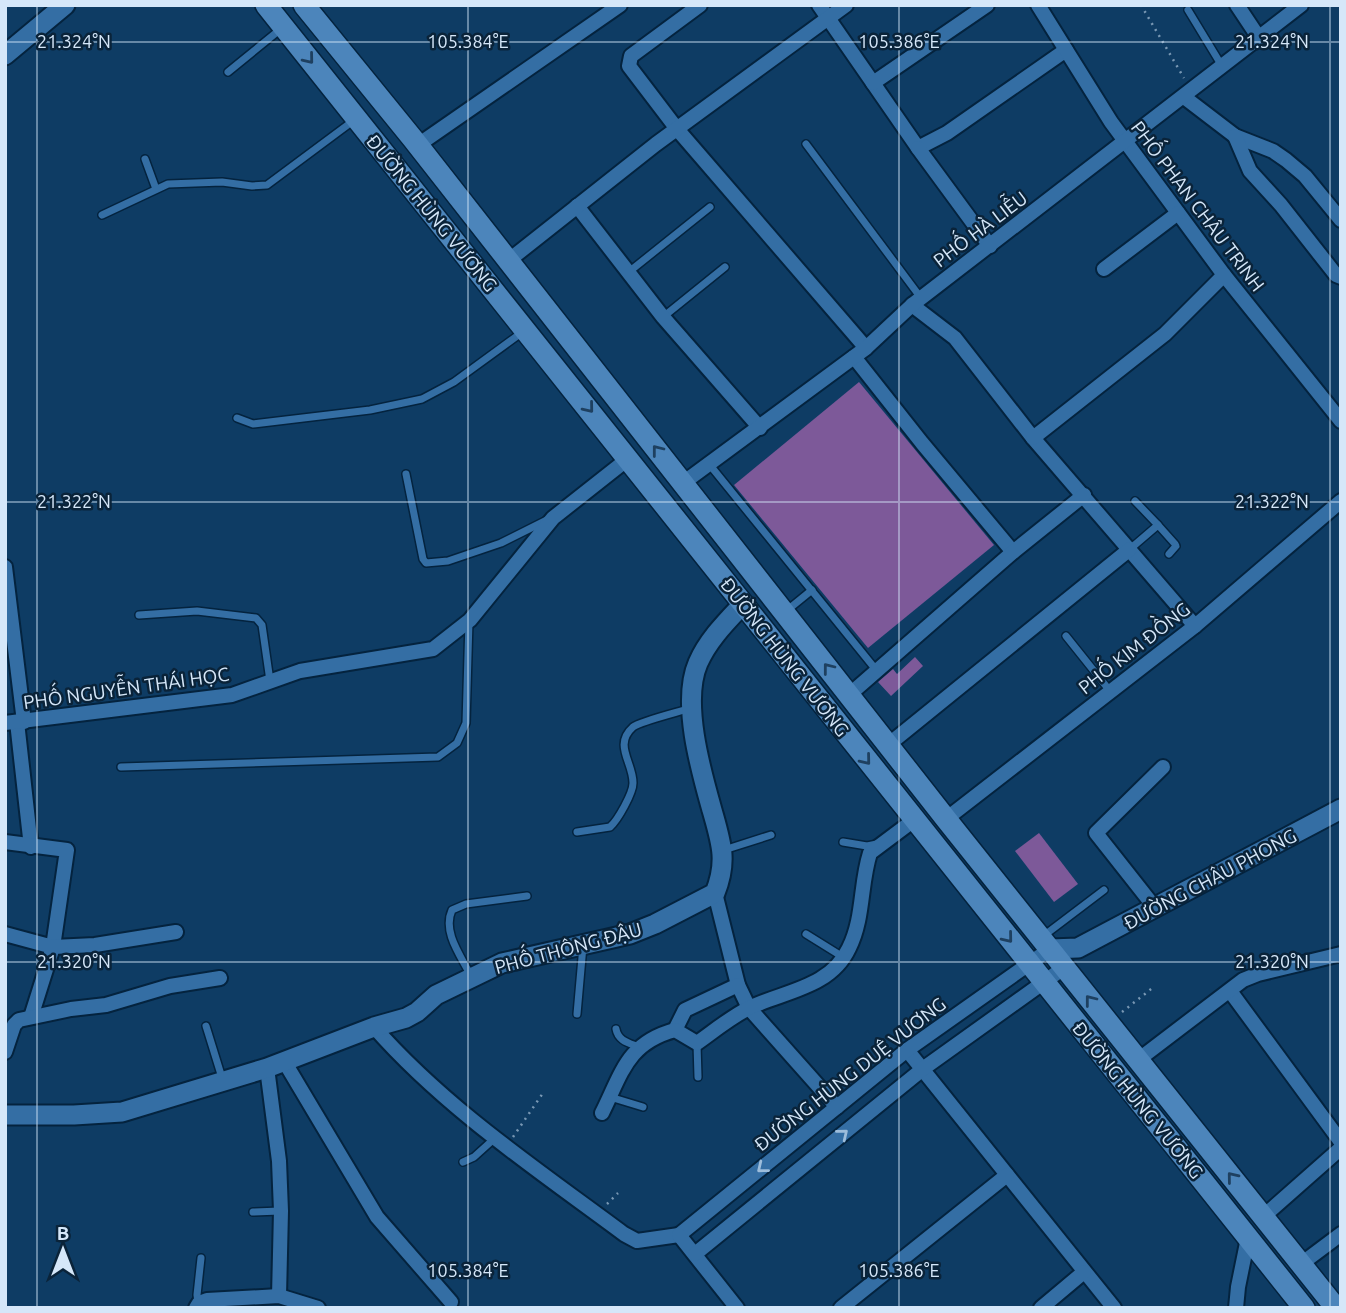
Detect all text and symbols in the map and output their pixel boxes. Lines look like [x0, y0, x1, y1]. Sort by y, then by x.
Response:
text: 21.324°N [37, 31, 111, 51]
text: 105.384°E [427, 31, 509, 51]
text: 105.386°E [858, 31, 940, 51]
text: 21.324°N [1235, 31, 1309, 51]
one-way arrow [301, 50, 313, 63]
street label: PHỐ PHAN CHÂU TRINH [1127, 114, 1273, 295]
street label: ĐƯỜNG HÙNG VƯƠNG [362, 130, 502, 296]
street label: PHỐ HÀ LIỄU [926, 183, 1031, 271]
one-way arrow [580, 401, 593, 413]
one-way arrow [653, 445, 666, 458]
text: 21.322°N [37, 491, 111, 511]
text: 21.322°N [1235, 491, 1309, 511]
street label: ĐƯỜNG HÙNG VƯƠNG [716, 573, 854, 741]
street label: PHỐ KIM ĐỒNG [1071, 594, 1194, 698]
street label: PHỐ NGUYỄN THÁI HỌC [21, 658, 231, 713]
one-way arrow [823, 663, 836, 675]
one-way arrow [858, 752, 871, 765]
street label: ĐƯỜNG CHÂU PHONG [1120, 824, 1300, 934]
street label: PHỐ THÔNG ĐẬU [491, 913, 644, 978]
one-way arrow [1000, 930, 1012, 943]
text: 21.320°N [37, 951, 111, 971]
text: 21.320°N [1235, 951, 1309, 971]
street label: ĐƯỜNG HÙNG DUỆ VƯƠNG [750, 992, 950, 1156]
one-way arrow [1086, 995, 1099, 1008]
street label: ĐƯỜNG HÙNG VƯƠNG [1068, 1017, 1208, 1183]
one-way arrow [836, 1129, 848, 1142]
one-way arrow [757, 1159, 769, 1172]
one-way arrow [1228, 1173, 1241, 1185]
north arrow [28, 1215, 98, 1285]
text: B [57, 1222, 69, 1244]
text: 105.384°E [427, 1260, 509, 1280]
text: 105.386°E [858, 1260, 940, 1280]

